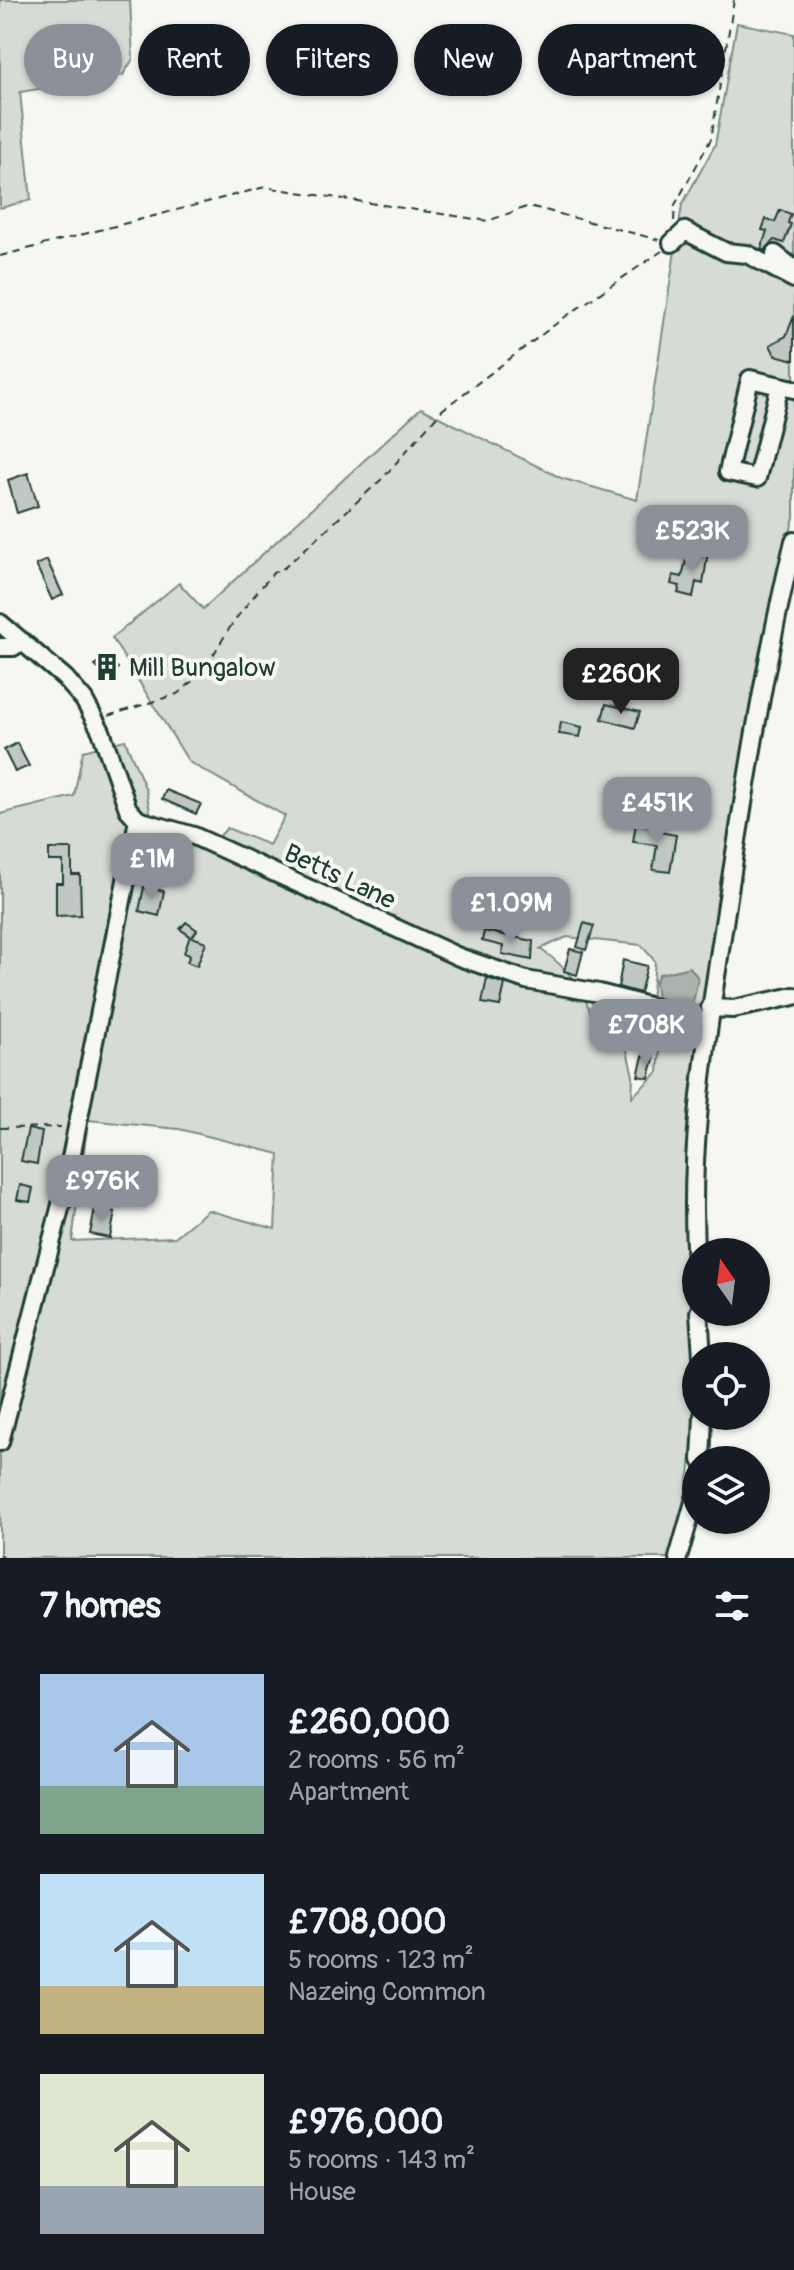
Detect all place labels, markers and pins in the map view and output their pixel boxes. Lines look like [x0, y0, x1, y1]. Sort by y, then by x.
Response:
pin: £523K [636, 505, 748, 573]
pin: £260K [565, 648, 677, 716]
building icon: Mill Bungalow [92, 652, 122, 682]
place label: Mill Bungalow [129, 652, 276, 684]
pin: £451K [601, 777, 713, 845]
pin: £1M [113, 833, 191, 901]
pin: £1.09M [446, 877, 576, 945]
pin: £708K [590, 999, 702, 1067]
pin: £976K [46, 1155, 158, 1223]

